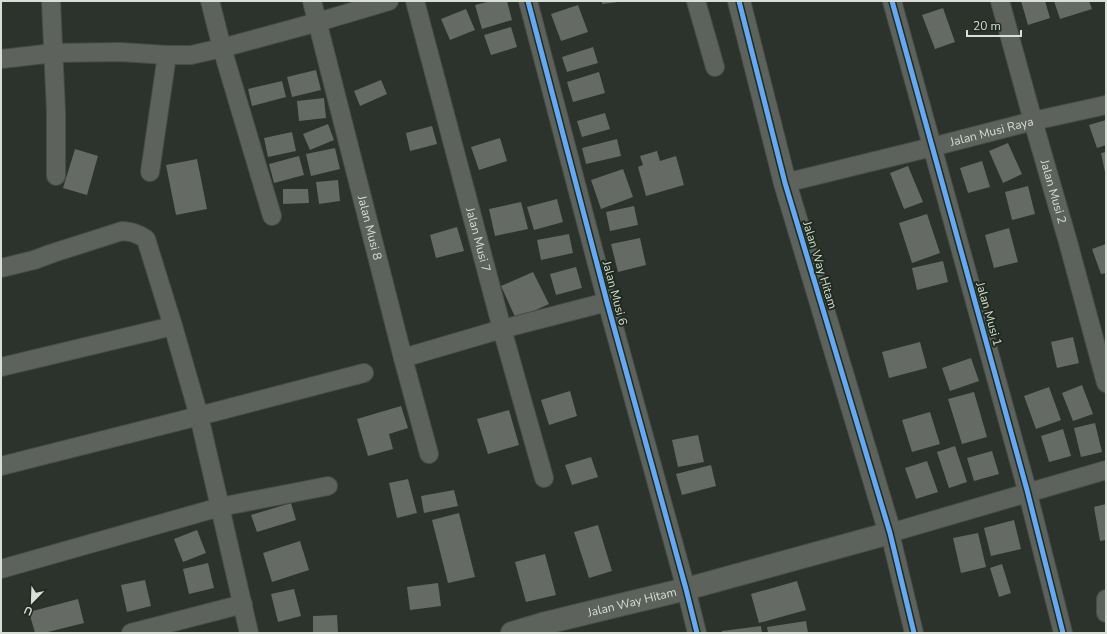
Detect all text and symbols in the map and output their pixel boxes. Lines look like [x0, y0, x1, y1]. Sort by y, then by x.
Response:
scale bar [967, 12, 1021, 38]
text: 20 m [973, 18, 1001, 34]
street label: Jalan Musi Raya [947, 113, 1035, 150]
street label: Jalan Musi 2 [1036, 157, 1070, 226]
street label: Jalan Musi 8 [354, 193, 386, 262]
street label: Jalan Musi 7 [462, 205, 495, 274]
street label: Jalan Way Hitam [799, 218, 841, 311]
street label: Jalan Musi 6 [598, 258, 631, 327]
street label: Jalan Musi 1 [972, 279, 1006, 348]
north arrow [12, 582, 52, 622]
street label: Jalan Way Hitam [585, 584, 678, 621]
text: U [22, 602, 35, 619]

